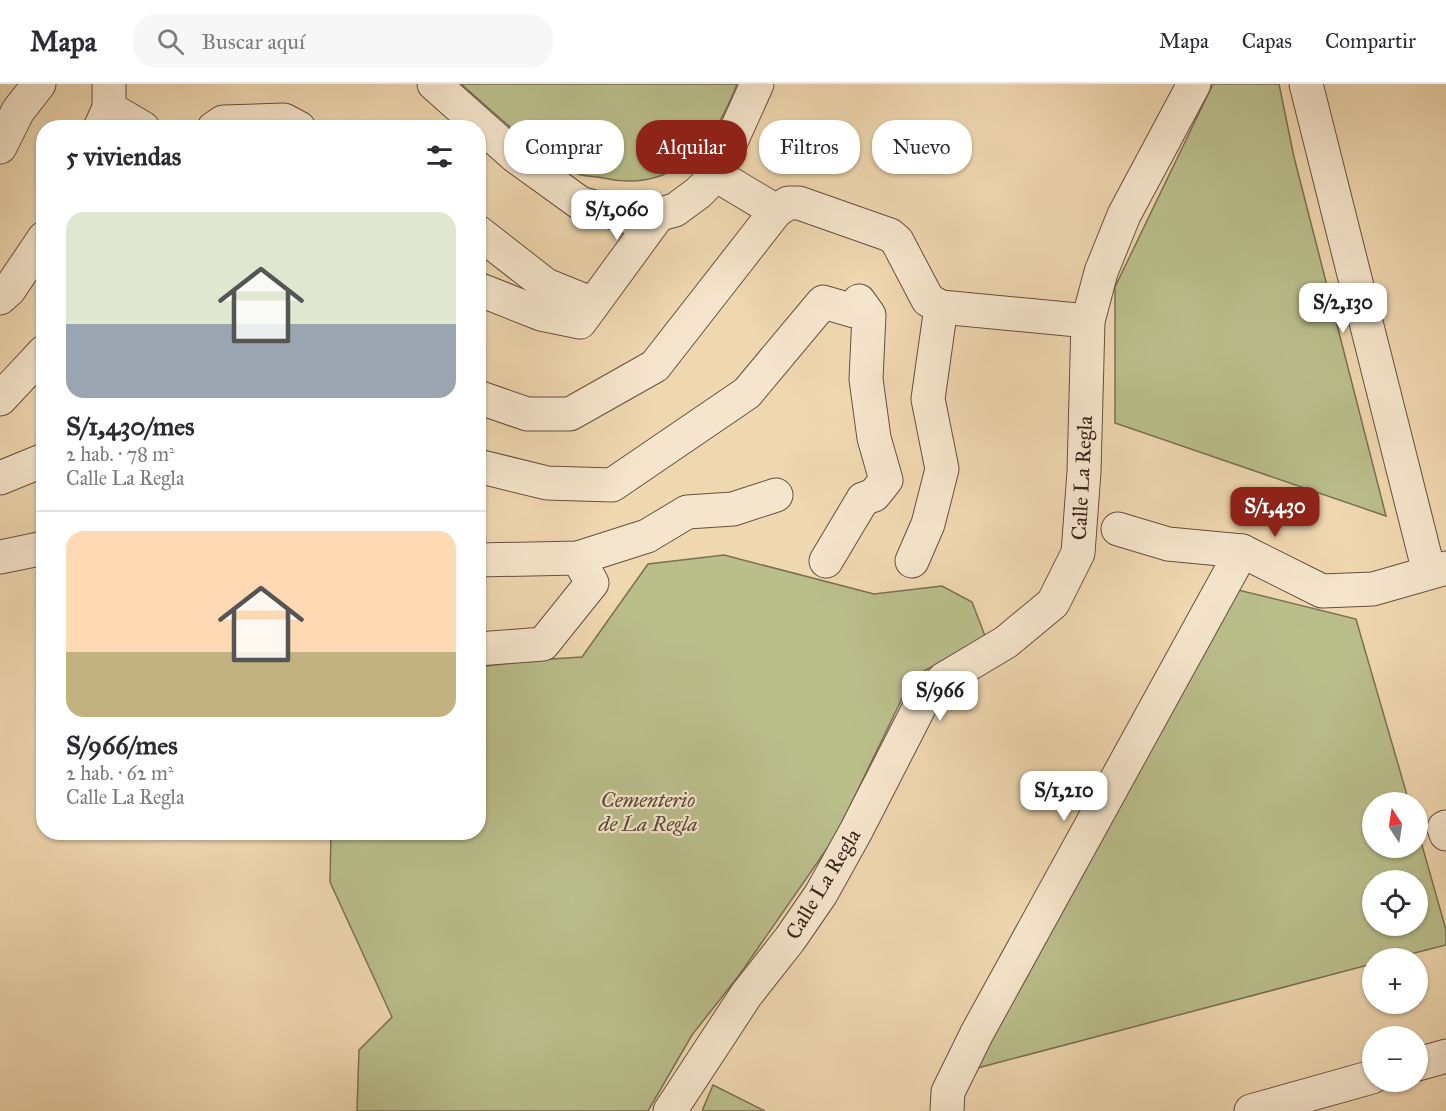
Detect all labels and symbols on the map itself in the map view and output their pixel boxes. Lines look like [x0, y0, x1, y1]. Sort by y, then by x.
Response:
pin: S/1,060 [562, 190, 672, 241]
pin: S/2,130 [1288, 283, 1398, 334]
street label: Calle La Regla [1066, 415, 1098, 541]
pin: S/1,430 [1220, 487, 1330, 538]
pin: S/966 [898, 671, 982, 722]
pin: S/1,210 [1009, 771, 1119, 822]
park label: Cementerio de La Regla [598, 787, 697, 837]
north arrow [1362, 792, 1428, 858]
street label: Calle La Regla [780, 824, 866, 944]

